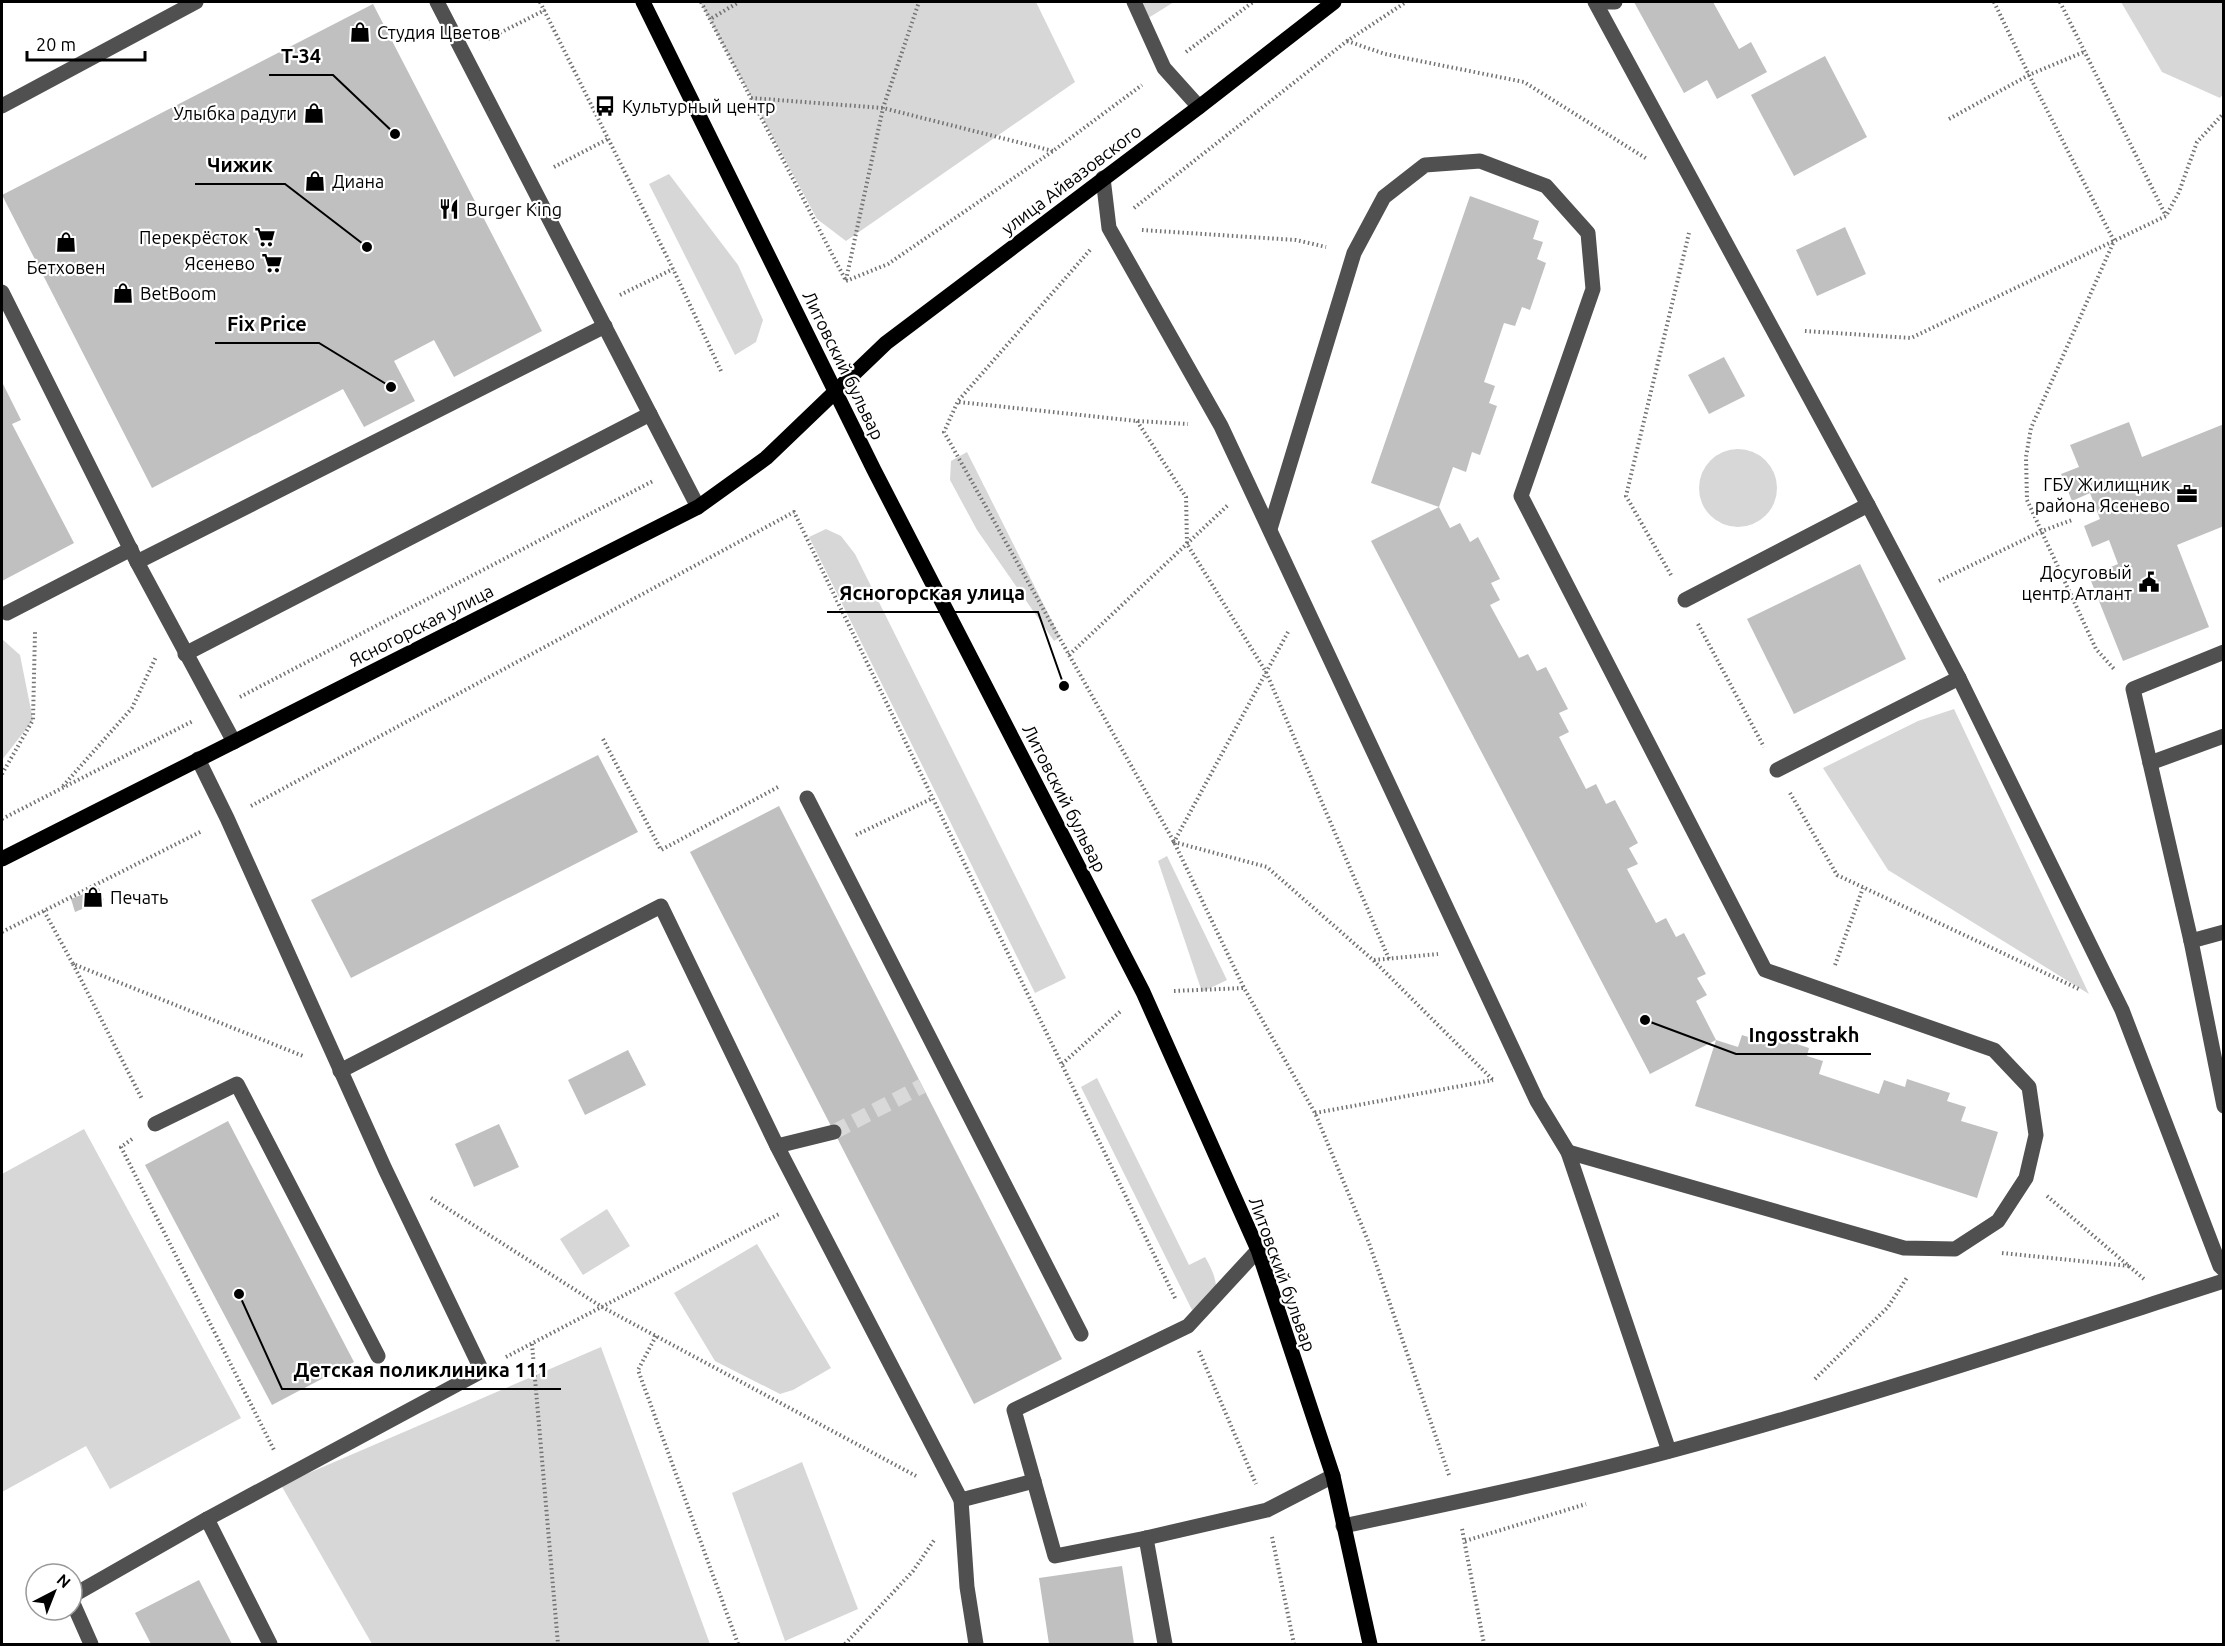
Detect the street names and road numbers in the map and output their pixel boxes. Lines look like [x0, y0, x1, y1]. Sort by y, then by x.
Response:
street label: улица Айвазовского [997, 120, 1145, 238]
street label: Литовский бульвар [799, 287, 889, 443]
street label: Ясногорская улица [346, 580, 496, 670]
street label: Литовский бульвар [1019, 721, 1111, 875]
street label: Литовский бульвар [1246, 1194, 1320, 1354]

